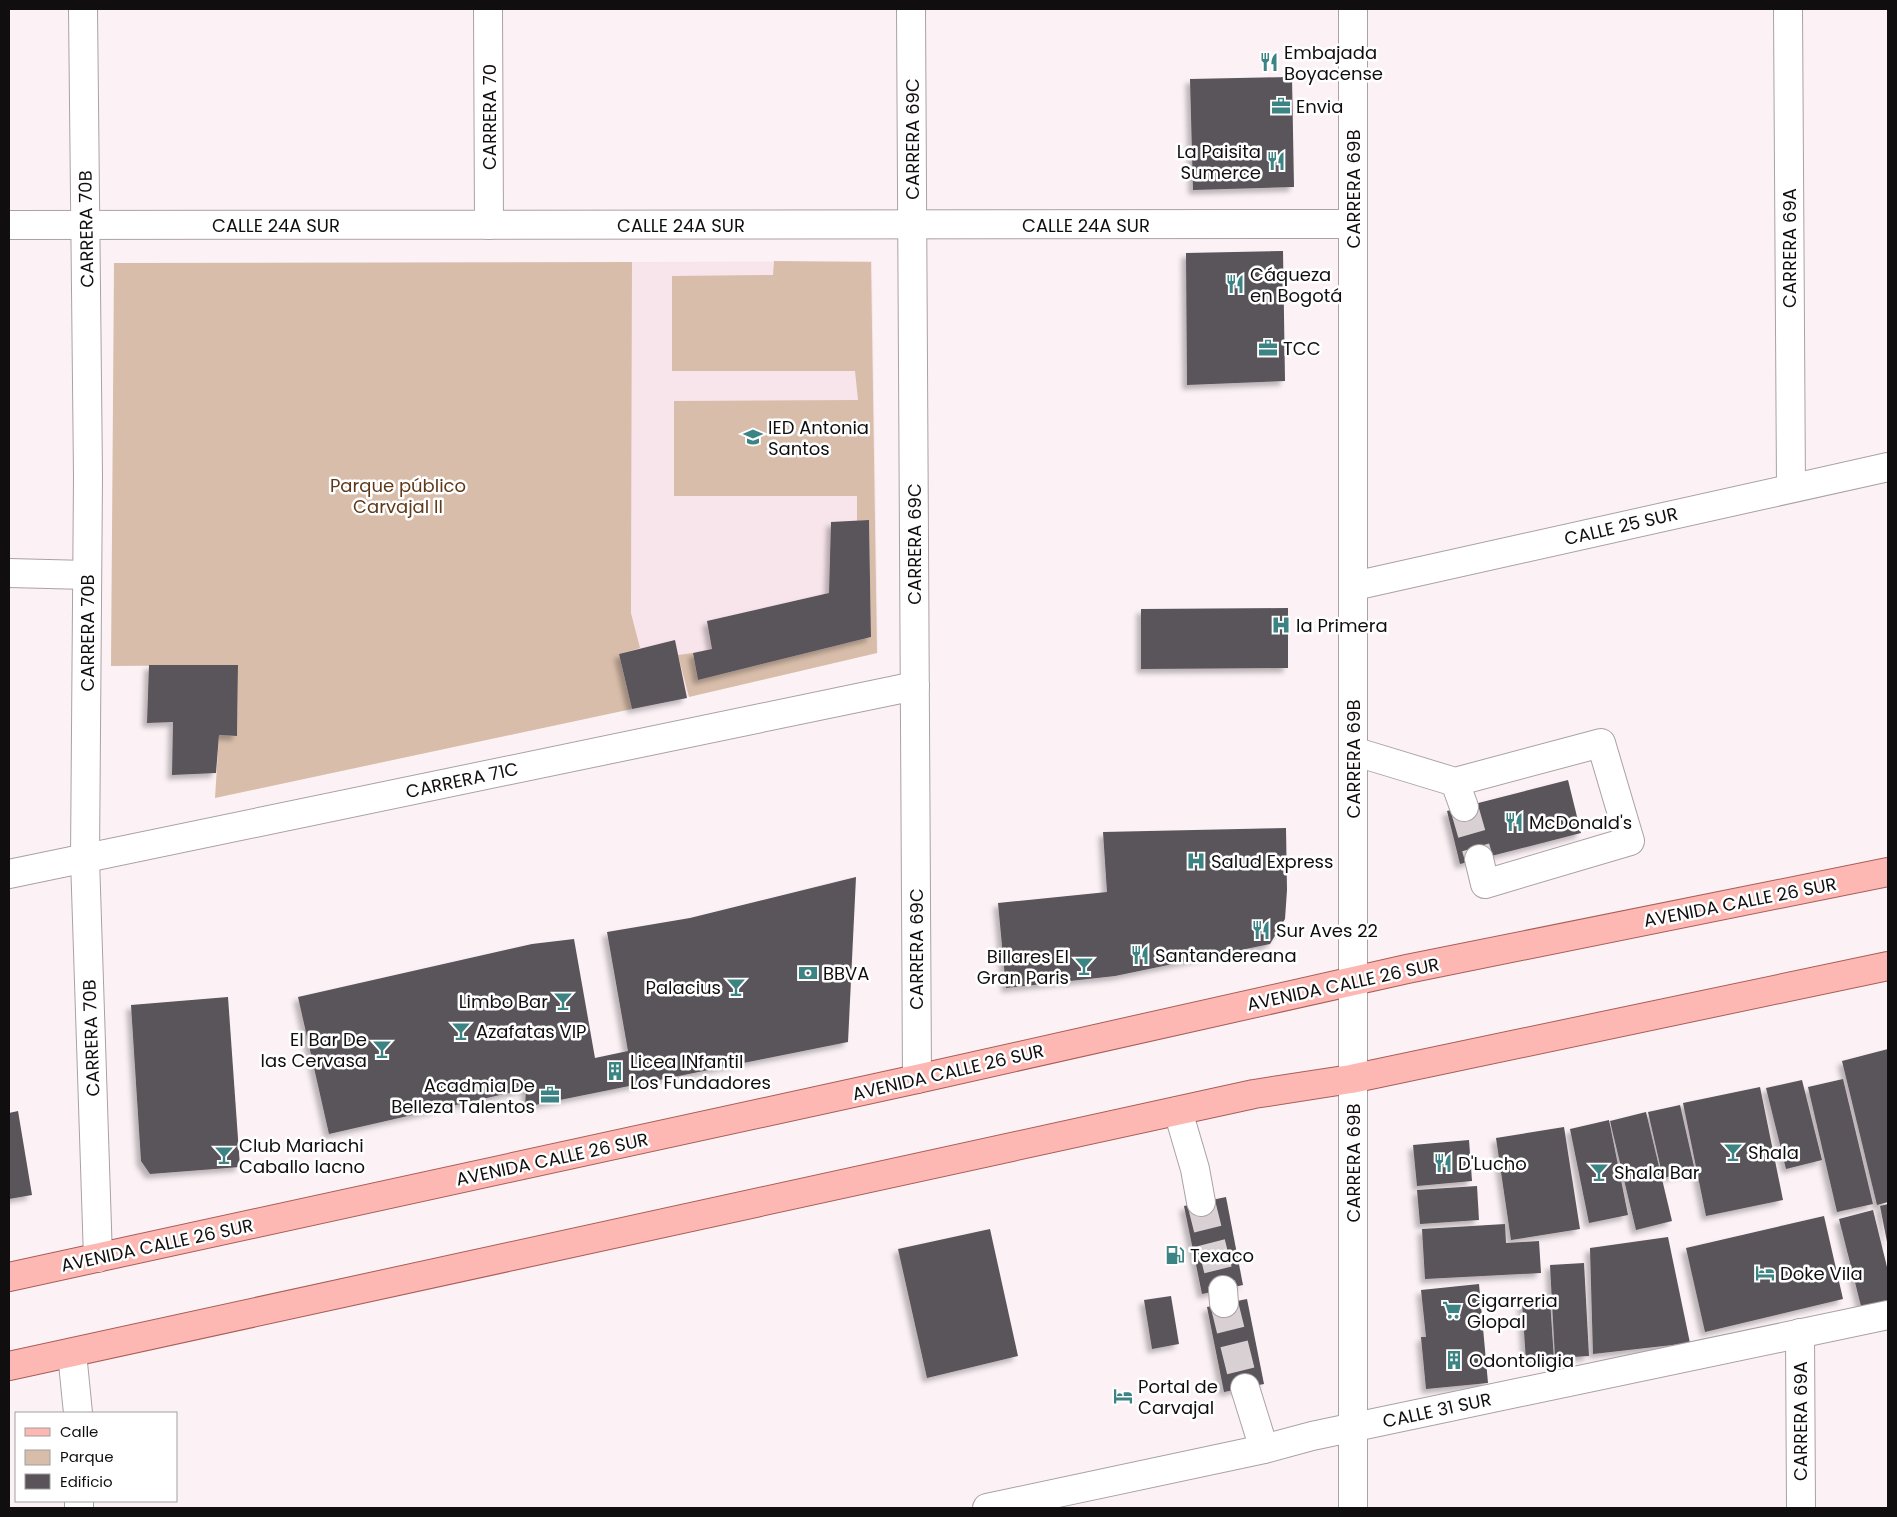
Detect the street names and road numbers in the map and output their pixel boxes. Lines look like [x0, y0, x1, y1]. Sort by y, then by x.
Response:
street label: CARRERA 70 [477, 64, 502, 170]
street label: CARRERA 69C [900, 78, 925, 200]
street label: CARRERA 69B [1341, 130, 1366, 248]
street label: CARRERA 70B [72, 170, 100, 288]
street label: CARRERA 69A [1777, 188, 1802, 308]
street label: CALLE 24A SUR [212, 213, 340, 238]
street label: CALLE 24A SUR [617, 213, 745, 238]
street label: CALLE 24A SUR [1022, 213, 1150, 238]
street label: CARRERA 69C [902, 483, 927, 605]
street label: CALLE 25 SUR [1562, 501, 1680, 551]
street label: CARRERA 70B [75, 574, 100, 692]
street label: CARRERA 69B [1341, 700, 1366, 818]
street label: CARRERA 71C [403, 756, 521, 804]
street label: AVENIDA CALLE 26 SUR [1641, 871, 1839, 933]
street label: CARRERA 69C [904, 888, 929, 1010]
street label: AVENIDA CALLE 26 SUR [1244, 951, 1442, 1017]
street label: CARRERA 70B [76, 979, 106, 1097]
street label: AVENIDA CALLE 26 SUR [850, 1038, 1046, 1106]
street label: CARRERA 69B [1341, 1104, 1366, 1222]
street label: AVENIDA CALLE 26 SUR [453, 1126, 651, 1192]
street label: AVENIDA CALLE 26 SUR [58, 1212, 256, 1278]
street label: CARRERA 69A [1788, 1361, 1813, 1481]
street label: CALLE 31 SUR [1380, 1386, 1494, 1434]

